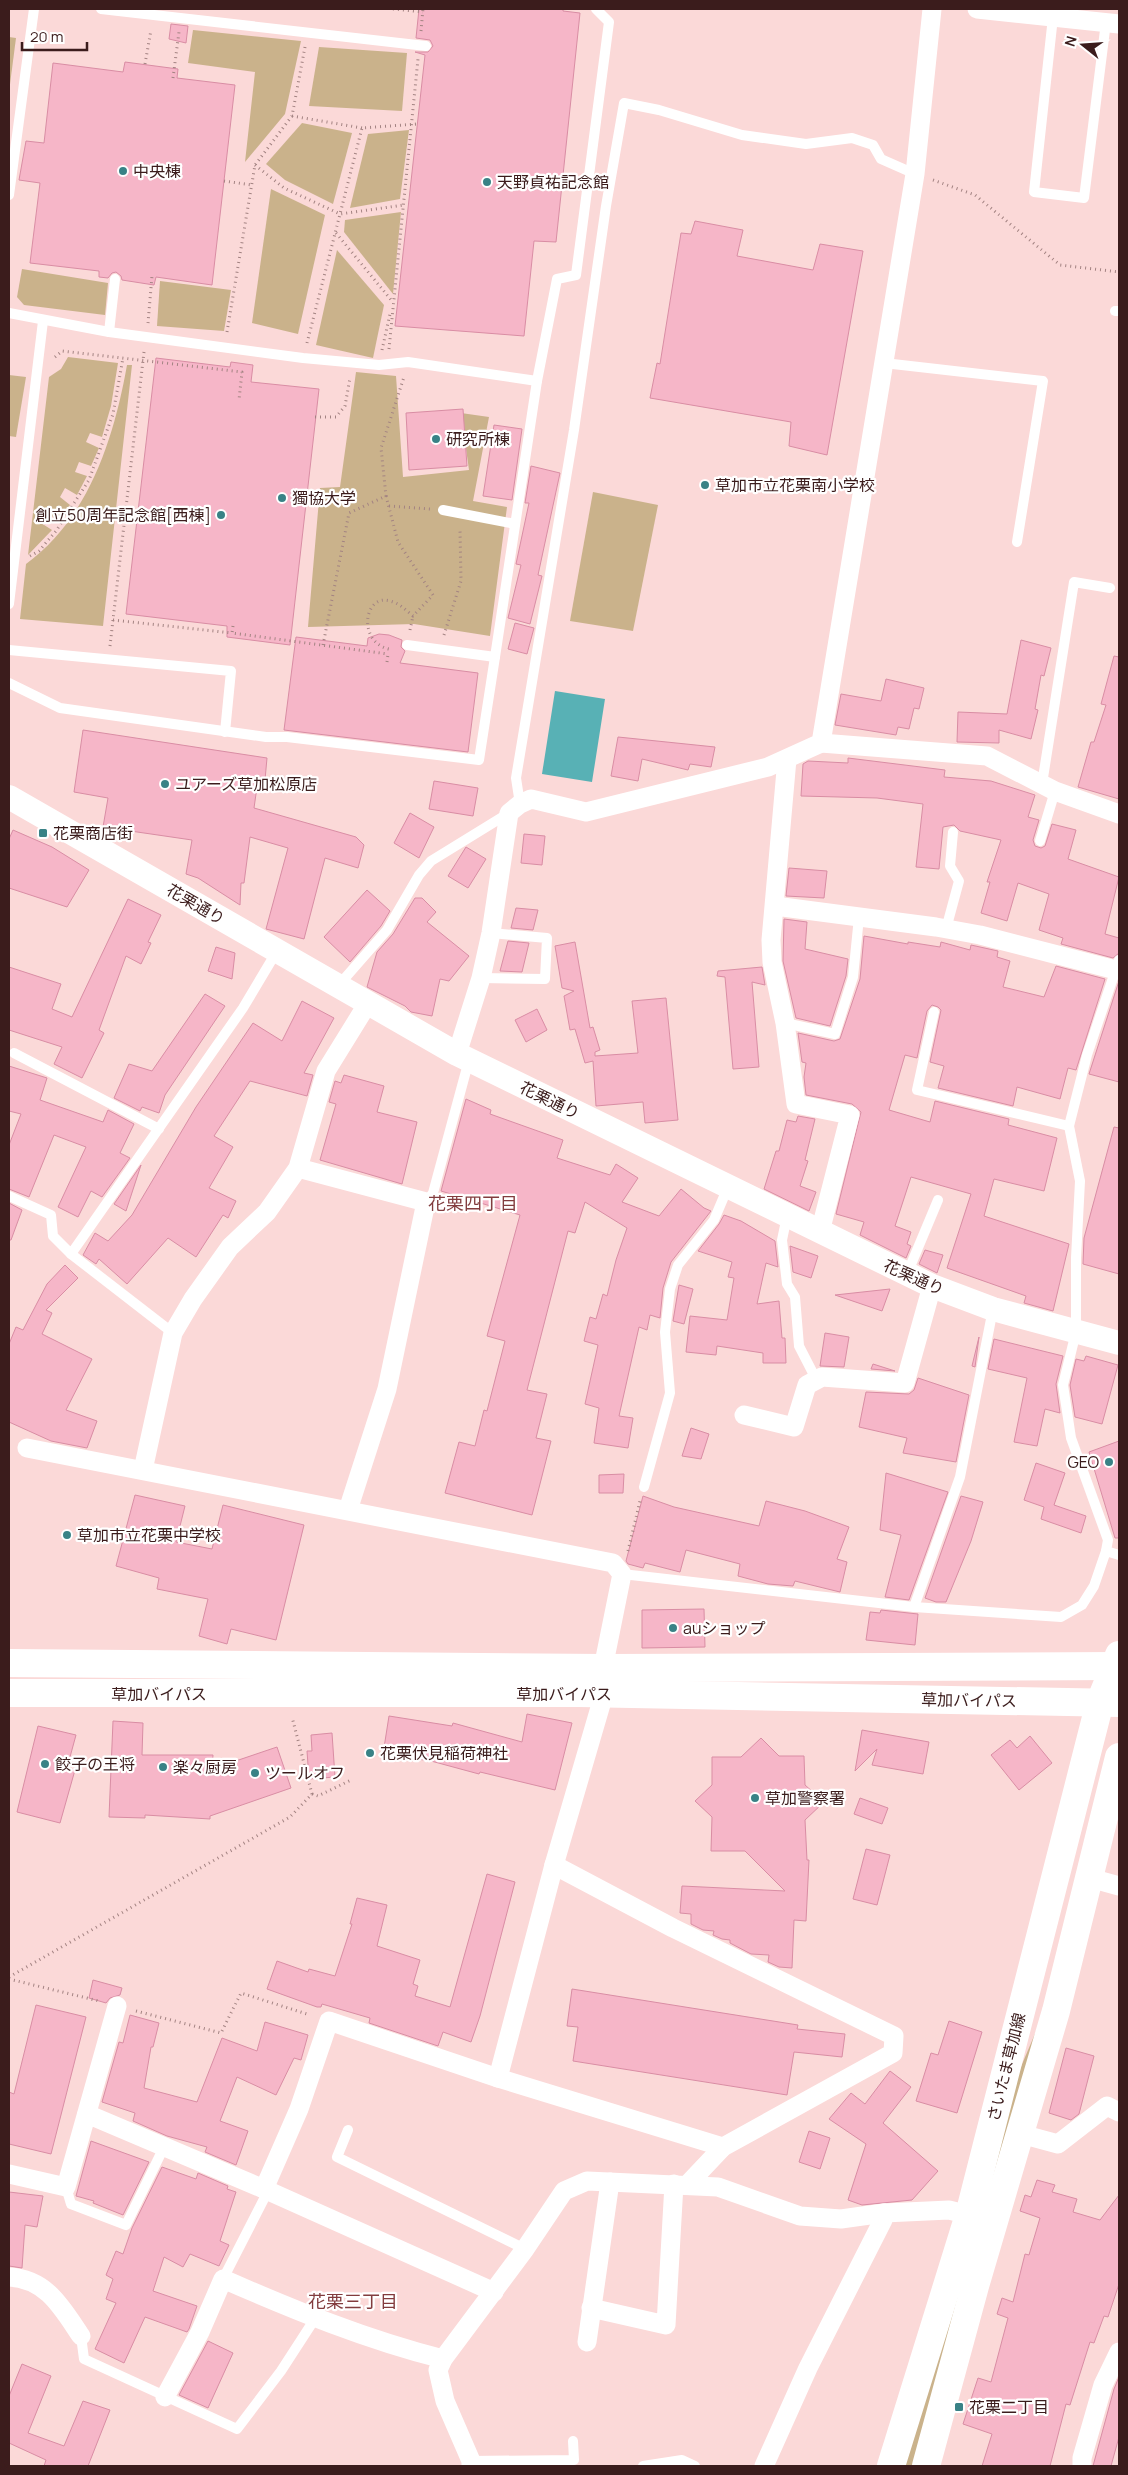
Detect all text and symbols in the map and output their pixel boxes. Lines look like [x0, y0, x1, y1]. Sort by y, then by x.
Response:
scale bar [22, 20, 88, 52]
north arrow [1058, 20, 1108, 70]
text: 20 m [30, 26, 63, 47]
text: N [1060, 33, 1081, 49]
place label: 中央棟 [133, 160, 181, 182]
marker: 中央棟 [117, 165, 129, 177]
place label: 天野貞祐記念館 [497, 171, 609, 193]
marker: 天野貞祐記念館 [481, 176, 493, 188]
place label: 研究所棟 [446, 428, 510, 450]
marker: 研究所棟 [430, 433, 442, 445]
place label: 草加市立花栗南小学校 [715, 474, 875, 496]
marker: 草加市立花栗南小学校 [699, 479, 711, 491]
place label: 獨協大学 [292, 487, 356, 509]
marker: 獨協大学 [276, 492, 288, 504]
place label: 創立50周年記念館[西棟] [35, 504, 211, 526]
marker: 創立50周年記念館[西棟] [215, 509, 227, 521]
place label: ユアーズ草加松原店 [175, 773, 317, 795]
marker: ユアーズ草加松原店 [159, 778, 171, 790]
place label: 花栗商店街 [53, 822, 133, 844]
marker: 花栗商店街 [37, 827, 49, 839]
street label: 花栗通り [163, 878, 229, 930]
street label: 花栗通り [516, 1076, 584, 1124]
district label: 花栗四丁目 [428, 1191, 518, 1215]
street label: 花栗通り [880, 1254, 948, 1300]
place label: GEO [1068, 1451, 1099, 1473]
marker: GEO [1103, 1456, 1115, 1468]
place label: 草加市立花栗中学校 [77, 1524, 221, 1546]
marker: 草加市立花栗中学校 [61, 1529, 73, 1541]
place label: auショップ [683, 1617, 765, 1639]
marker: auショップ [667, 1622, 679, 1634]
street label: 草加バイパス [111, 1683, 207, 1705]
street label: 草加バイパス [516, 1683, 612, 1705]
street label: 草加バイパス [921, 1688, 1017, 1712]
place label: 花栗伏見稲荷神社 [380, 1742, 508, 1764]
marker: 花栗伏見稲荷神社 [364, 1747, 376, 1759]
place label: 餃子の王将 [55, 1753, 135, 1775]
place label: 楽々厨房 [173, 1756, 237, 1778]
marker: 餃子の王将 [39, 1758, 51, 1770]
marker: 楽々厨房 [157, 1761, 169, 1773]
place label: ツールオフ [265, 1762, 345, 1784]
marker: ツールオフ [249, 1767, 261, 1779]
place label: 草加警察署 [765, 1787, 845, 1809]
marker: 草加警察署 [749, 1792, 761, 1804]
street label: さいたま草加線 [982, 2010, 1030, 2124]
district label: 花栗三丁目 [308, 2289, 398, 2313]
place label: 花栗二丁目 [969, 2396, 1049, 2418]
marker: 花栗二丁目 [953, 2401, 965, 2413]

